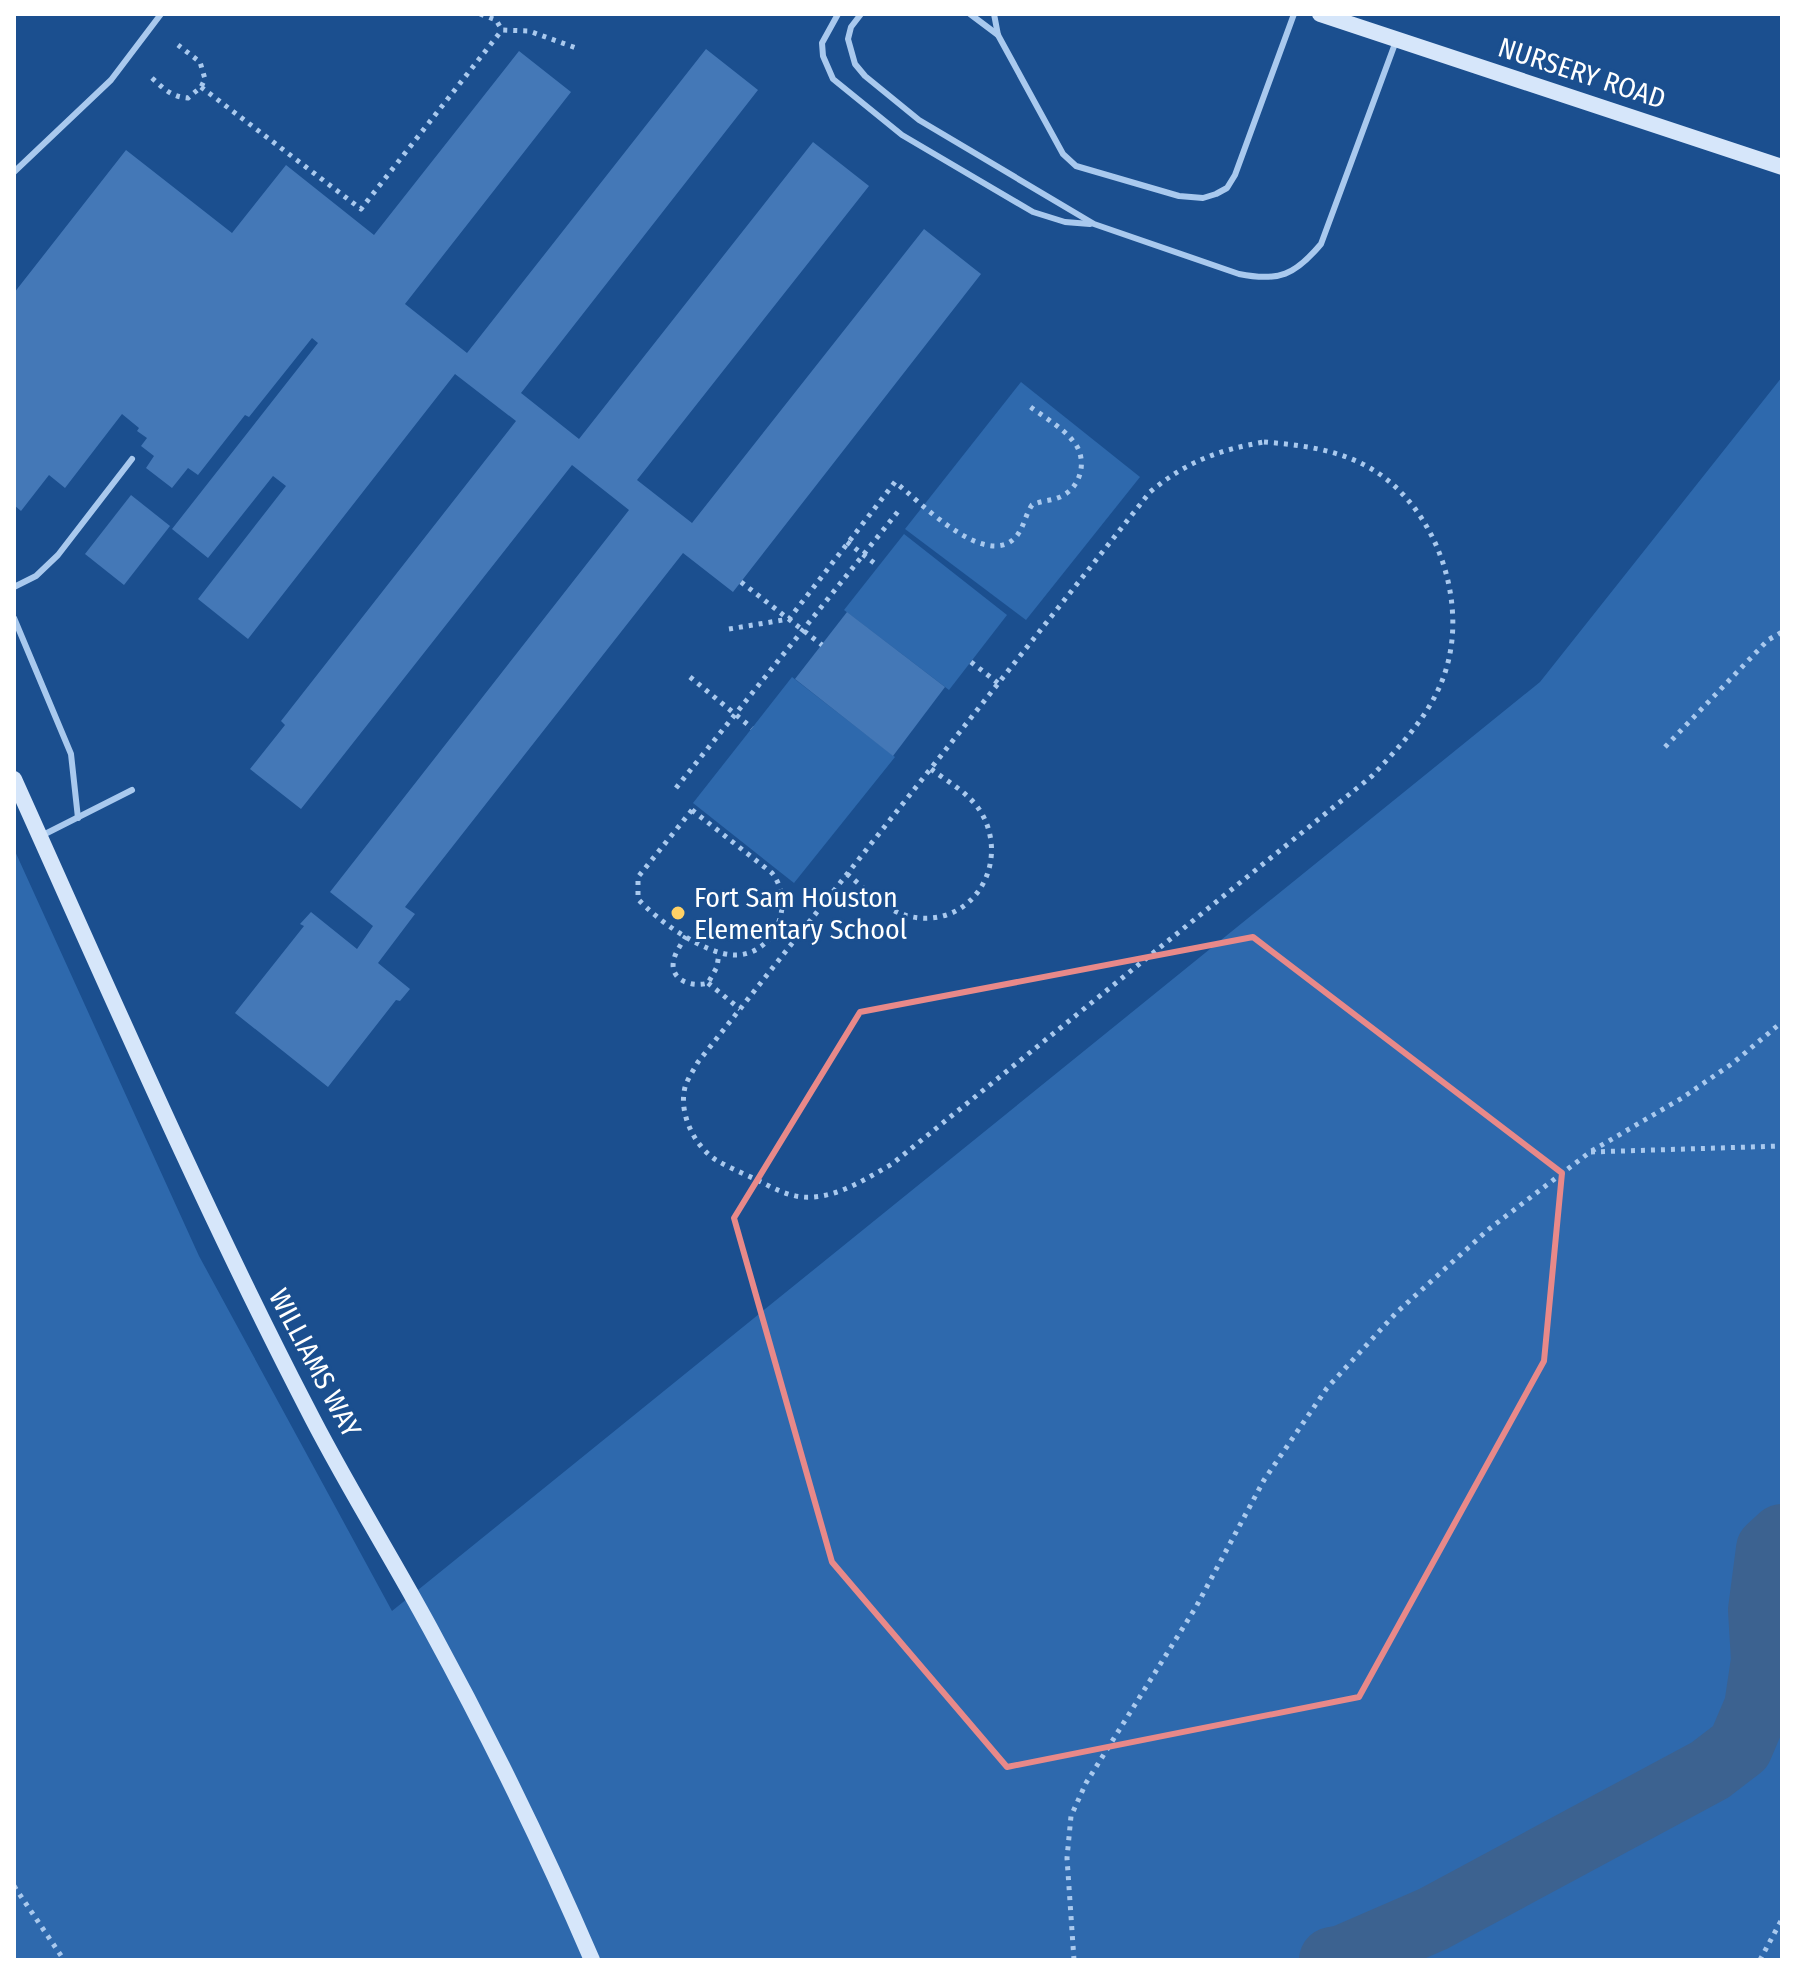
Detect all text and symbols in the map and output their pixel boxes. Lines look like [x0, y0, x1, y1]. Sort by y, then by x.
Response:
street label: NURSERY ROAD [1494, 30, 1670, 116]
place label: Fort Sam Houston Elementary School [694, 881, 907, 946]
marker: Fort Sam Houston Elementary School [669, 904, 687, 922]
street label: WILLIAMS WAY [262, 1283, 368, 1443]

